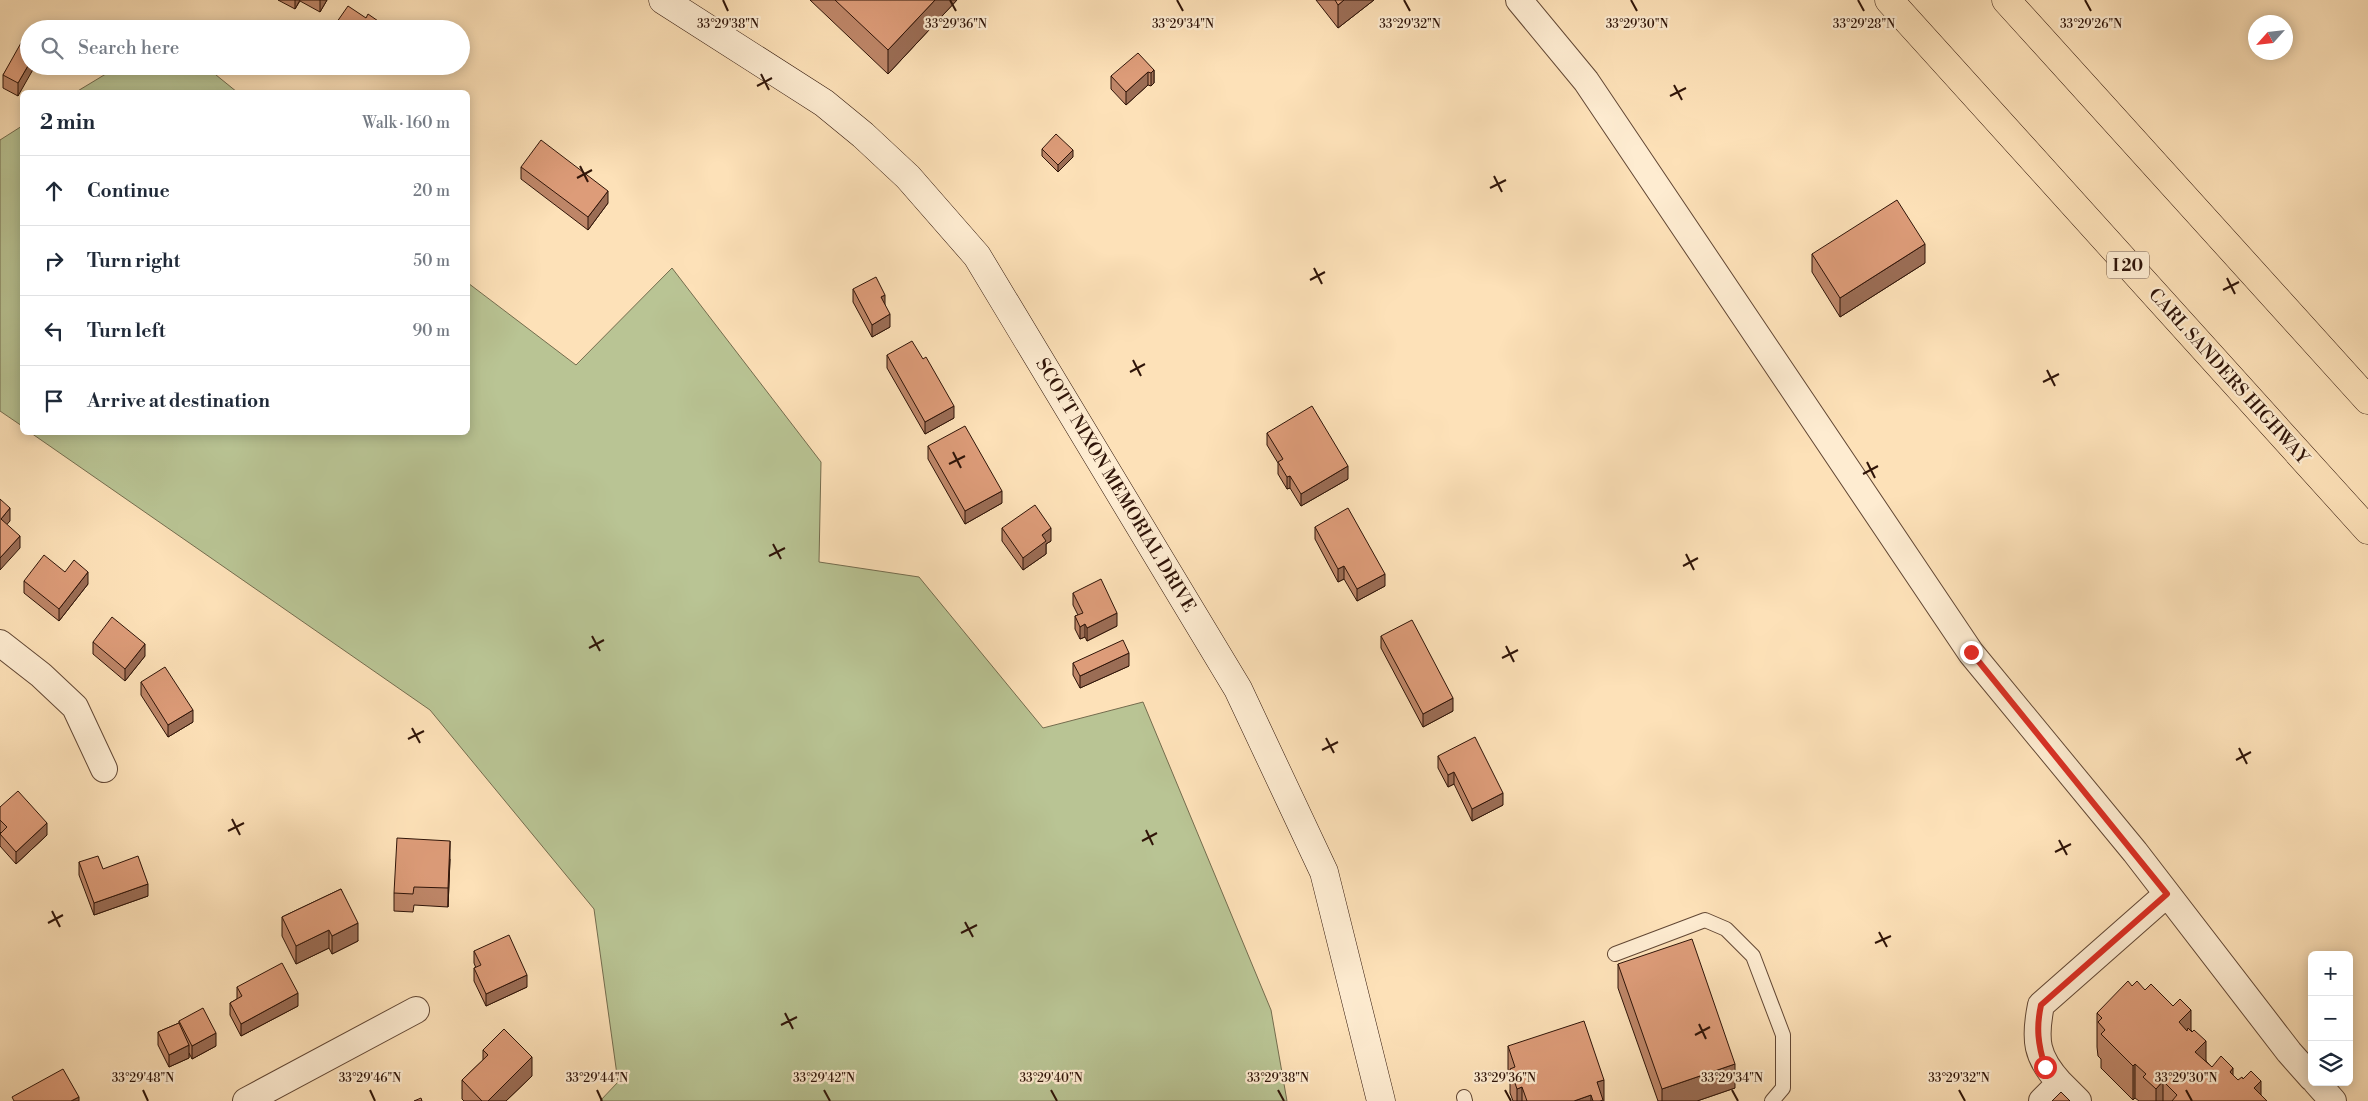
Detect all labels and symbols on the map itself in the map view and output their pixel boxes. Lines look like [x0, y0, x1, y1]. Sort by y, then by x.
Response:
north arrow [2248, 15, 2293, 60]
text: 33°29'38"N [697, 17, 759, 32]
text: 33°29'36"N [925, 17, 987, 32]
text: 33°29'34"N [1152, 17, 1214, 32]
text: 33°29'32"N [1379, 17, 1441, 32]
text: 33°29'30"N [1606, 17, 1668, 32]
text: 33°29'28"N [1833, 17, 1895, 32]
text: 33°29'26"N [2060, 17, 2122, 32]
road number: I 20 [2107, 252, 2149, 278]
street label: CARL SANDERS HIGHWAY [2143, 283, 2315, 470]
street label: SCOTT NIXON MEMORIAL DRIVE [1030, 354, 1201, 616]
route end [1960, 641, 1983, 664]
route start [2034, 1056, 2057, 1079]
text: 33°29'48"N [112, 1071, 174, 1086]
text: 33°29'46"N [339, 1071, 401, 1086]
text: 33°29'44"N [566, 1071, 628, 1086]
text: 33°29'42"N [793, 1071, 855, 1086]
text: 33°29'40"N [1019, 1071, 1083, 1086]
text: 33°29'38"N [1247, 1071, 1309, 1086]
text: 33°29'36"N [1474, 1071, 1536, 1086]
text: 33°29'34"N [1701, 1071, 1763, 1086]
text: 33°29'32"N [1928, 1071, 1990, 1086]
text: 33°29'30"N [2155, 1071, 2217, 1086]

